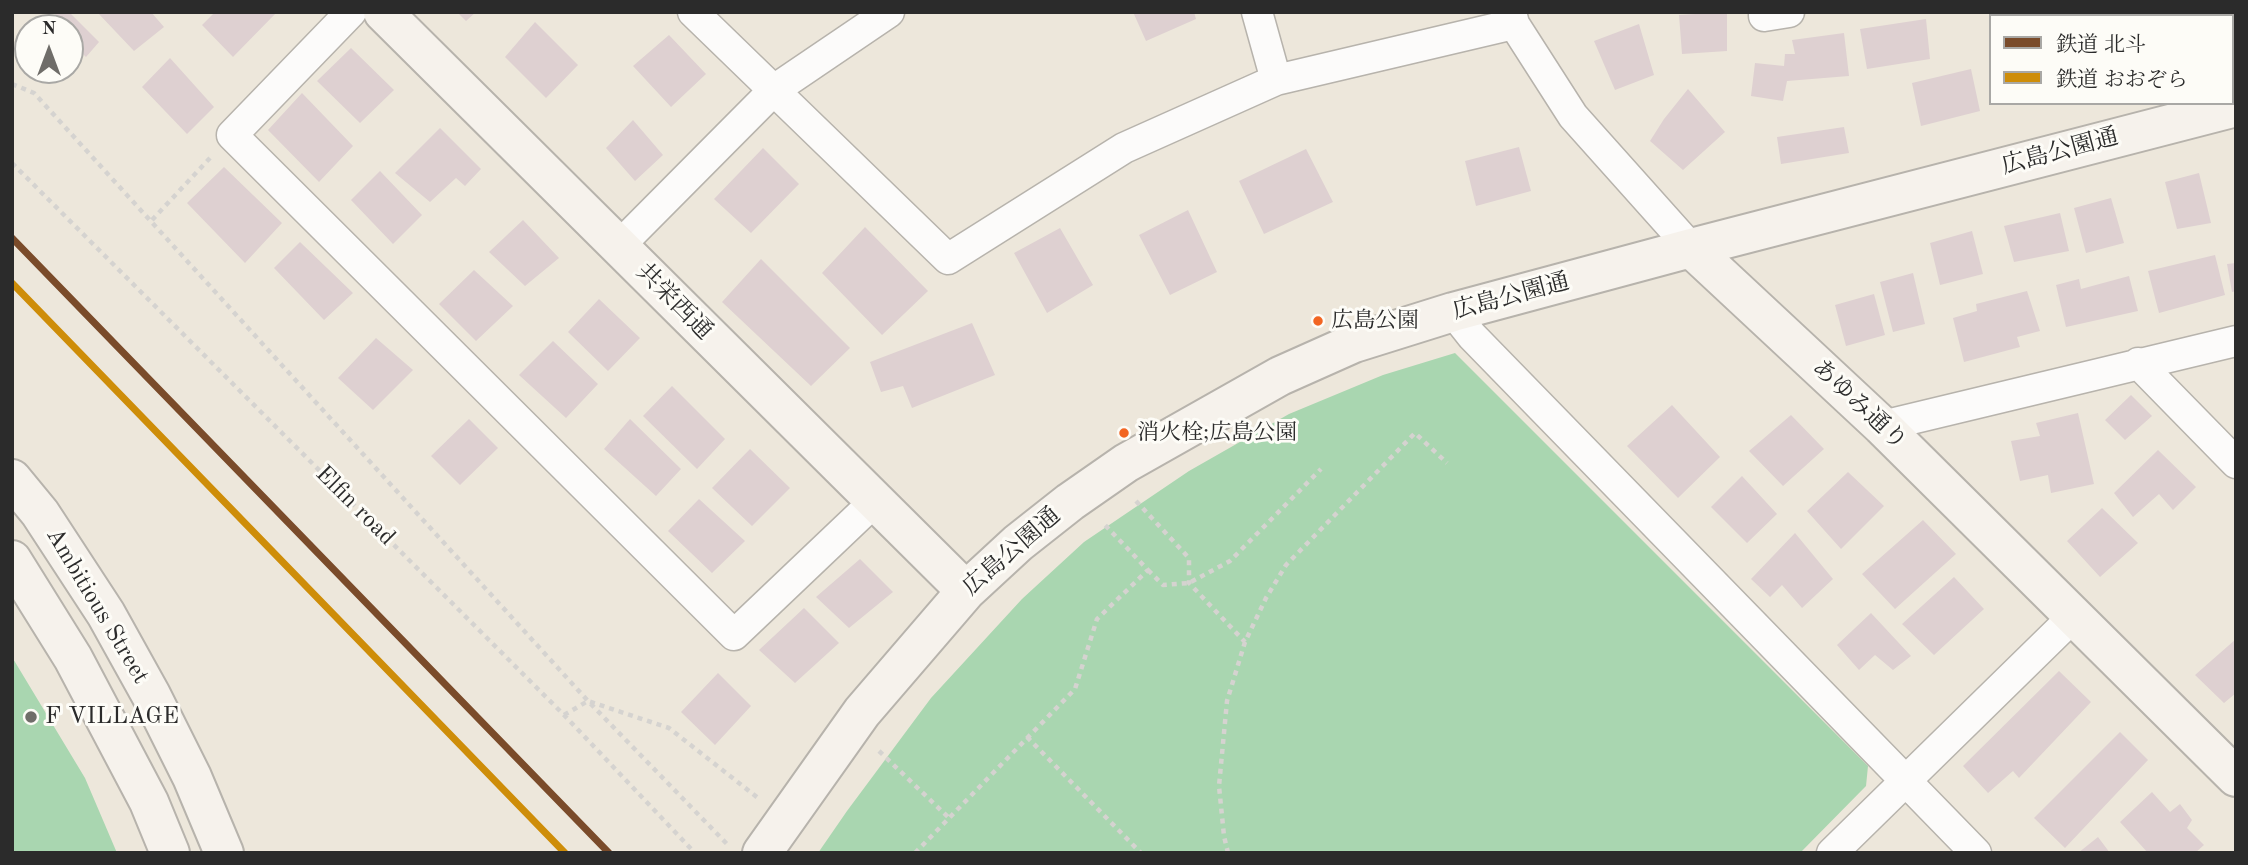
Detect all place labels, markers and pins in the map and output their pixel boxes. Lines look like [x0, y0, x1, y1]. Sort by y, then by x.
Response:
place label: 広島公園 [1331, 308, 1419, 334]
marker: 広島公園 [1311, 314, 1325, 328]
place label: 消火栓;広島公園 [1137, 420, 1297, 446]
marker: 消火栓;広島公園 [1117, 426, 1131, 440]
place label: F VILLAGE [45, 703, 179, 731]
marker: F VILLAGE [23, 709, 39, 725]

